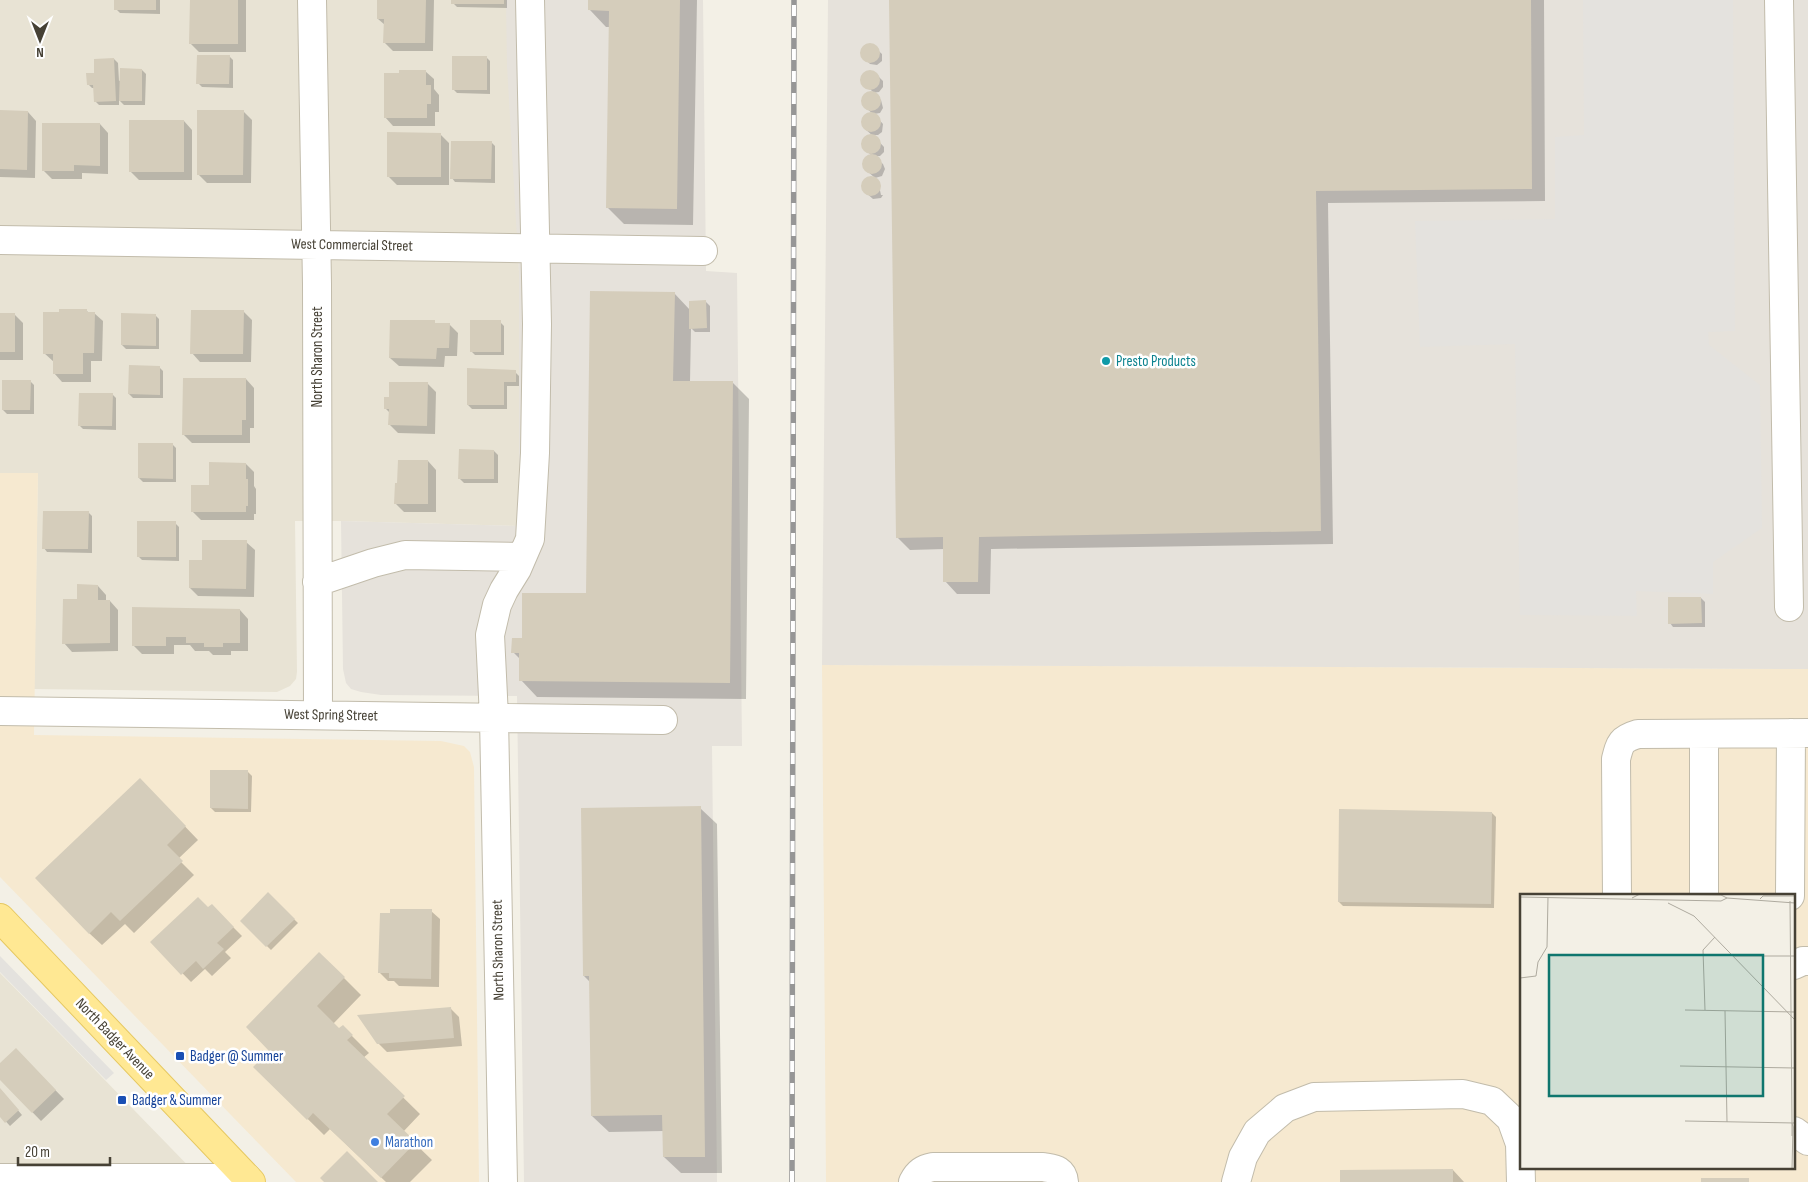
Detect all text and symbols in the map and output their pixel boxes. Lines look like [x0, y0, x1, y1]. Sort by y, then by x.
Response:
north arrow [15, 15, 65, 65]
text: N [36, 44, 44, 61]
street label: West Commercial Street [291, 234, 414, 256]
street label: North Sharon Street [308, 306, 327, 408]
place label: Presto Products [1116, 352, 1196, 371]
marker: Presto Products [1100, 355, 1112, 367]
street label: West Spring Street [284, 705, 379, 725]
inset map [1520, 894, 1796, 1170]
street label: North Sharon Street [488, 899, 508, 1001]
street label: North Badger Avenue [71, 994, 159, 1084]
place label: Badger @ Summer [190, 1047, 284, 1066]
marker: Badger @ Summer [174, 1050, 186, 1062]
place label: Badger & Summer [132, 1091, 222, 1110]
marker: Badger & Summer [116, 1094, 128, 1106]
place label: Marathon [385, 1133, 433, 1152]
scale bar [18, 1134, 110, 1166]
marker: Marathon [369, 1136, 381, 1148]
text: 20 m [25, 1143, 50, 1162]

